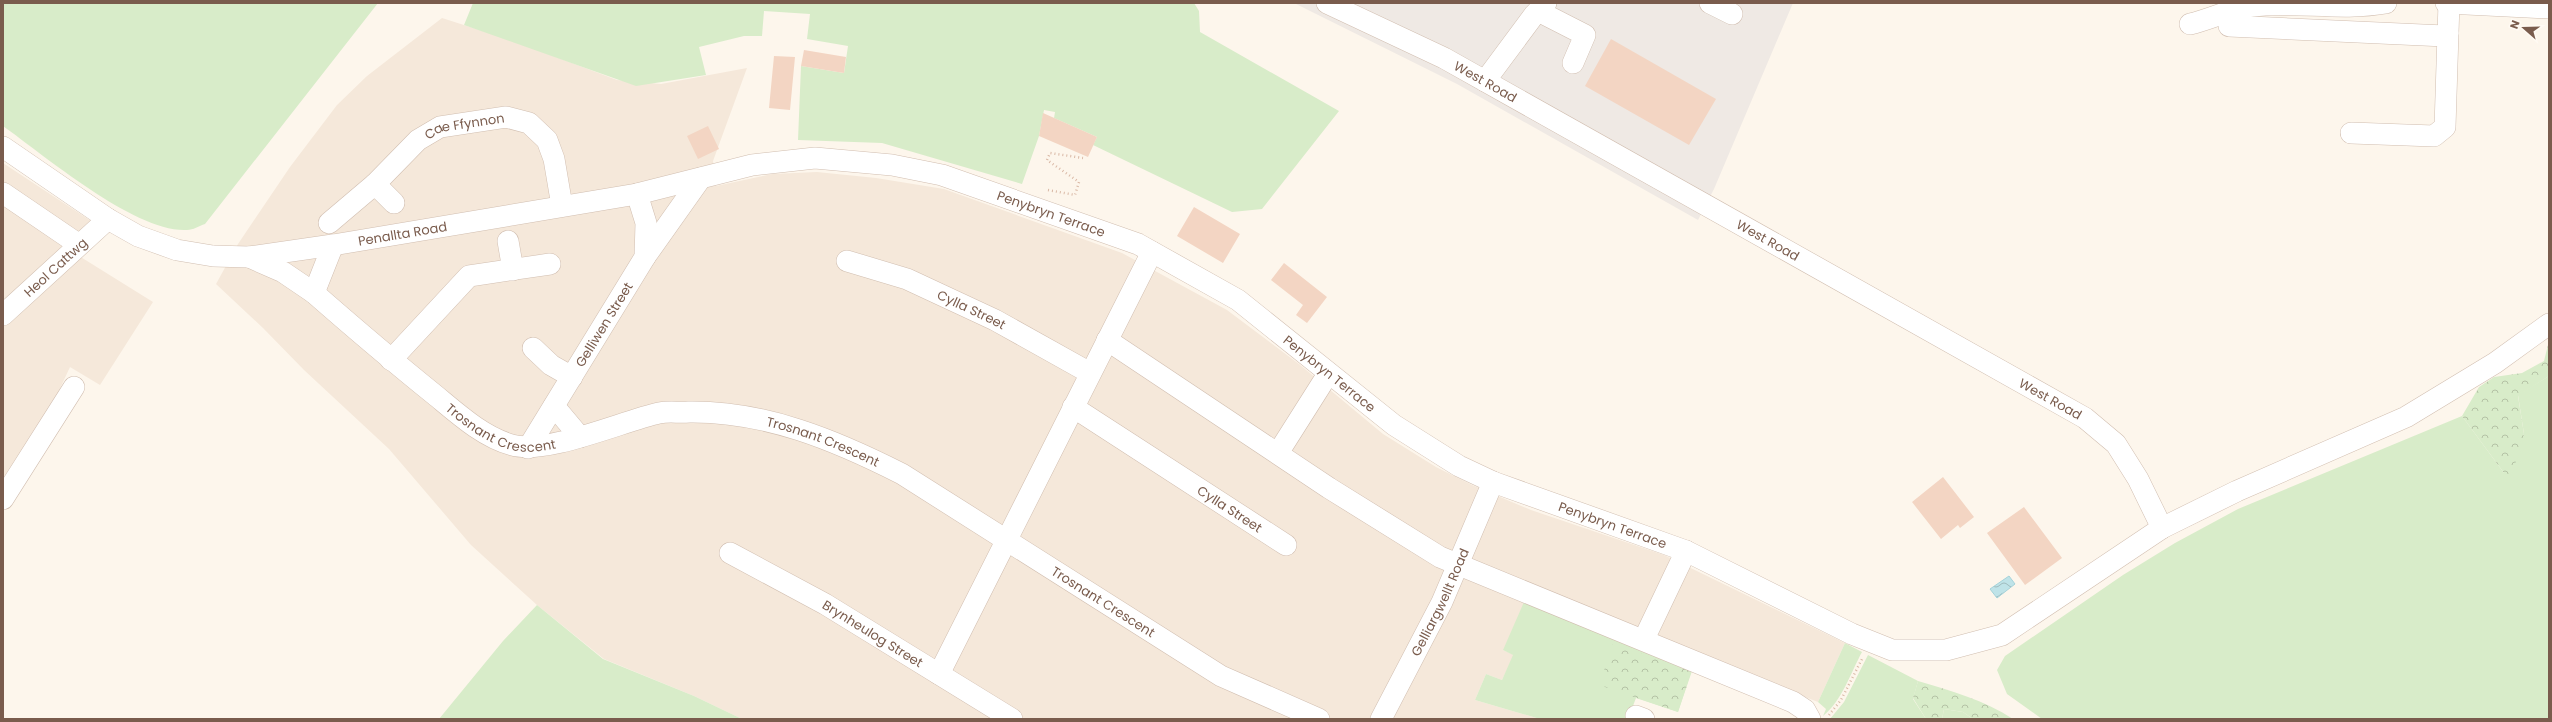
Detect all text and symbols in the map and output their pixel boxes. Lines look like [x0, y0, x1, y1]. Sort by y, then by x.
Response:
north arrow [2504, 8, 2544, 48]
text: N [2506, 18, 2524, 31]
street label: West Road [1450, 56, 1520, 107]
street label: Cae Ffynnon [421, 108, 506, 144]
street label: Penybryn Terrace [994, 186, 1108, 242]
street label: West Road [1733, 215, 1803, 266]
street label: Penallta Road [357, 217, 448, 251]
street label: Heol Cattwg [20, 234, 92, 301]
street label: Gelliwen Street [571, 278, 638, 371]
street label: Cylla Street [934, 285, 1010, 334]
street label: Penybryn Terrace [1279, 331, 1380, 417]
street label: West Road [2015, 374, 2085, 424]
street label: Trosnant Crescent [442, 399, 558, 457]
street label: Trosnant Crescent [765, 412, 883, 472]
street label: Cylla Street [1193, 481, 1266, 537]
street label: Penybryn Terrace [1556, 497, 1669, 553]
street label: Gelliargwellt Road [1406, 545, 1474, 660]
street label: Trosnant Crescent [1048, 562, 1159, 642]
street label: Brynheulog Street [819, 596, 927, 672]

